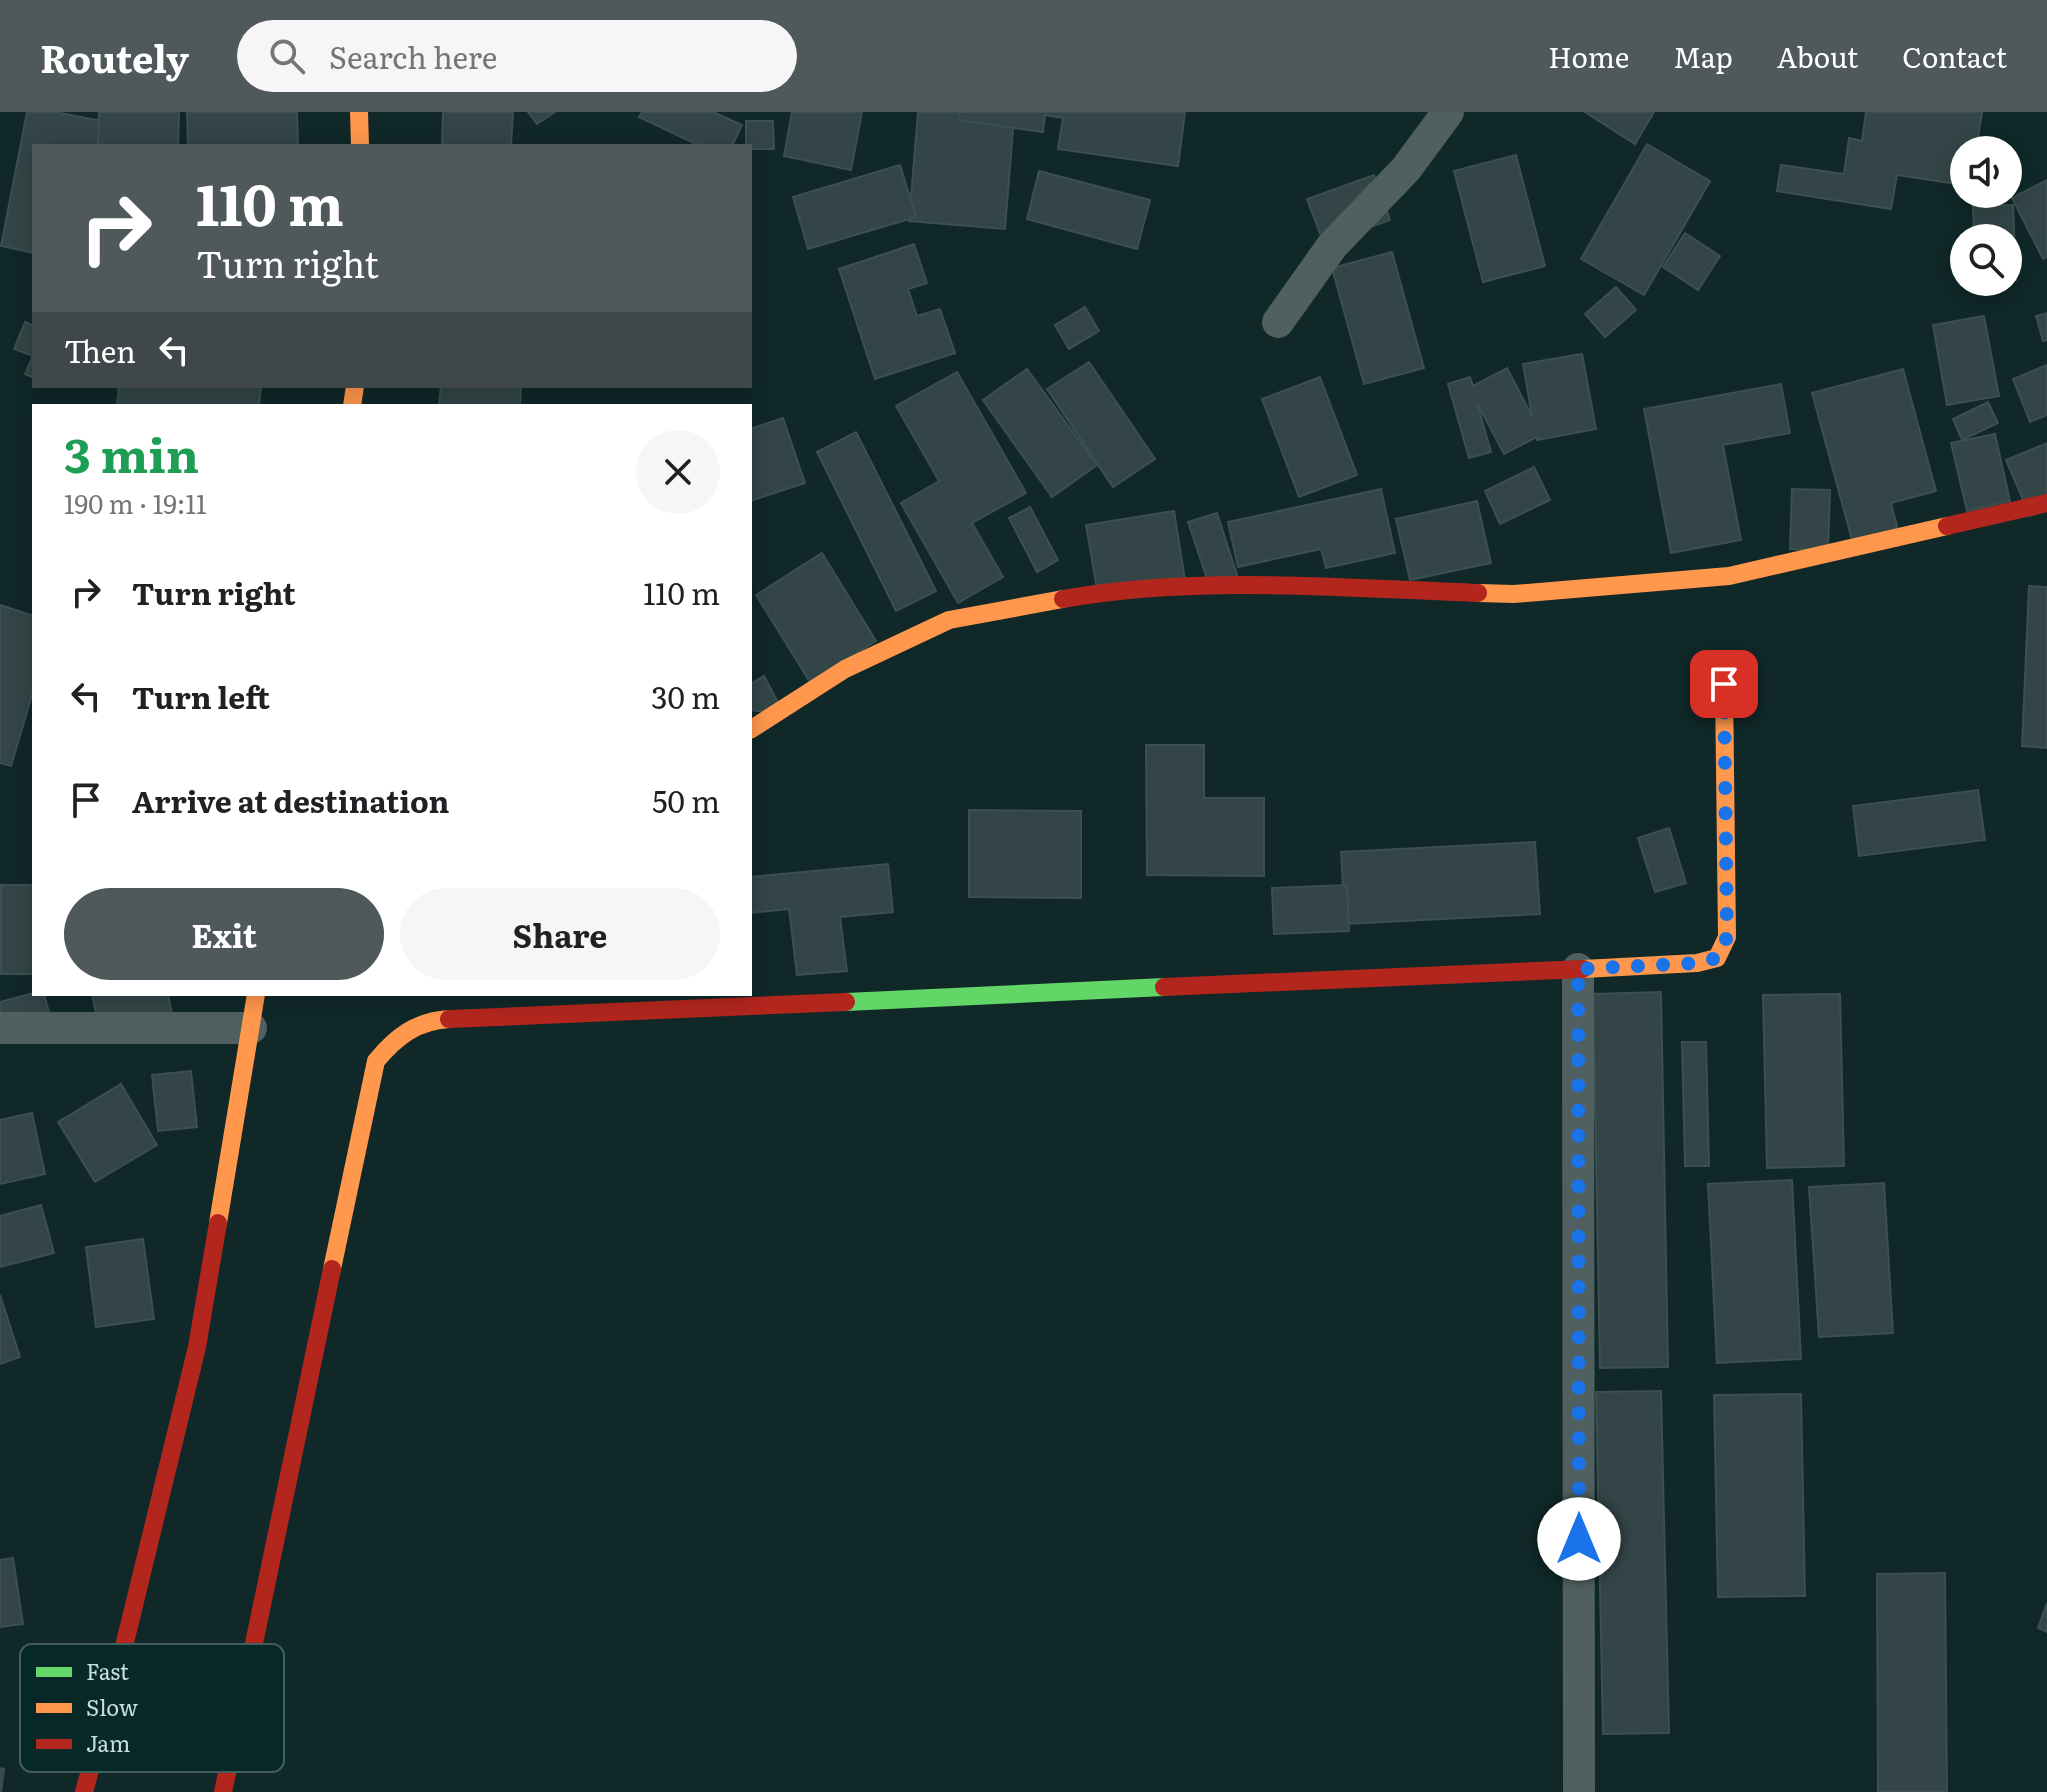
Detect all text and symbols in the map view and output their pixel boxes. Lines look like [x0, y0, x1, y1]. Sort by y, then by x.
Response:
search box [237, 20, 797, 92]
text: Routely [40, 28, 189, 85]
icon: search [265, 34, 309, 78]
text: Search here [329, 34, 497, 78]
text: Home [1548, 35, 1629, 77]
text: Map [1673, 35, 1733, 77]
text: About [1777, 35, 1858, 77]
text: Contact [1902, 35, 2007, 77]
map controls [1950, 136, 2022, 296]
button: sound [1950, 136, 2022, 208]
text: 110 m [196, 160, 344, 243]
icon: right [64, 176, 168, 280]
button: search [1950, 224, 2022, 296]
text: Turn right [196, 236, 379, 289]
text: Then [64, 328, 136, 372]
icon: left [152, 328, 196, 372]
text: 3 min [64, 417, 199, 488]
button: close [636, 430, 720, 514]
text: 190 m · 19:11 [64, 483, 207, 522]
icon: right [64, 570, 108, 614]
text: Turn right [132, 570, 296, 614]
text: 110 m [643, 570, 720, 614]
pin [1690, 650, 1758, 718]
icon: arrive [1702, 662, 1746, 706]
icon: left [64, 674, 108, 718]
text: Turn left [132, 674, 270, 718]
text: 30 m [651, 674, 720, 718]
icon: arrive [64, 778, 108, 822]
text: Arrive at destination [132, 778, 449, 822]
text: 50 m [652, 778, 720, 822]
button: Exit [64, 888, 384, 980]
button: Share [400, 888, 720, 980]
position arrow [1537, 1497, 1621, 1581]
legend [20, 1644, 284, 1772]
text: Fast [86, 1654, 129, 1687]
text: Slow [86, 1690, 138, 1723]
text: Jam [86, 1726, 130, 1759]

